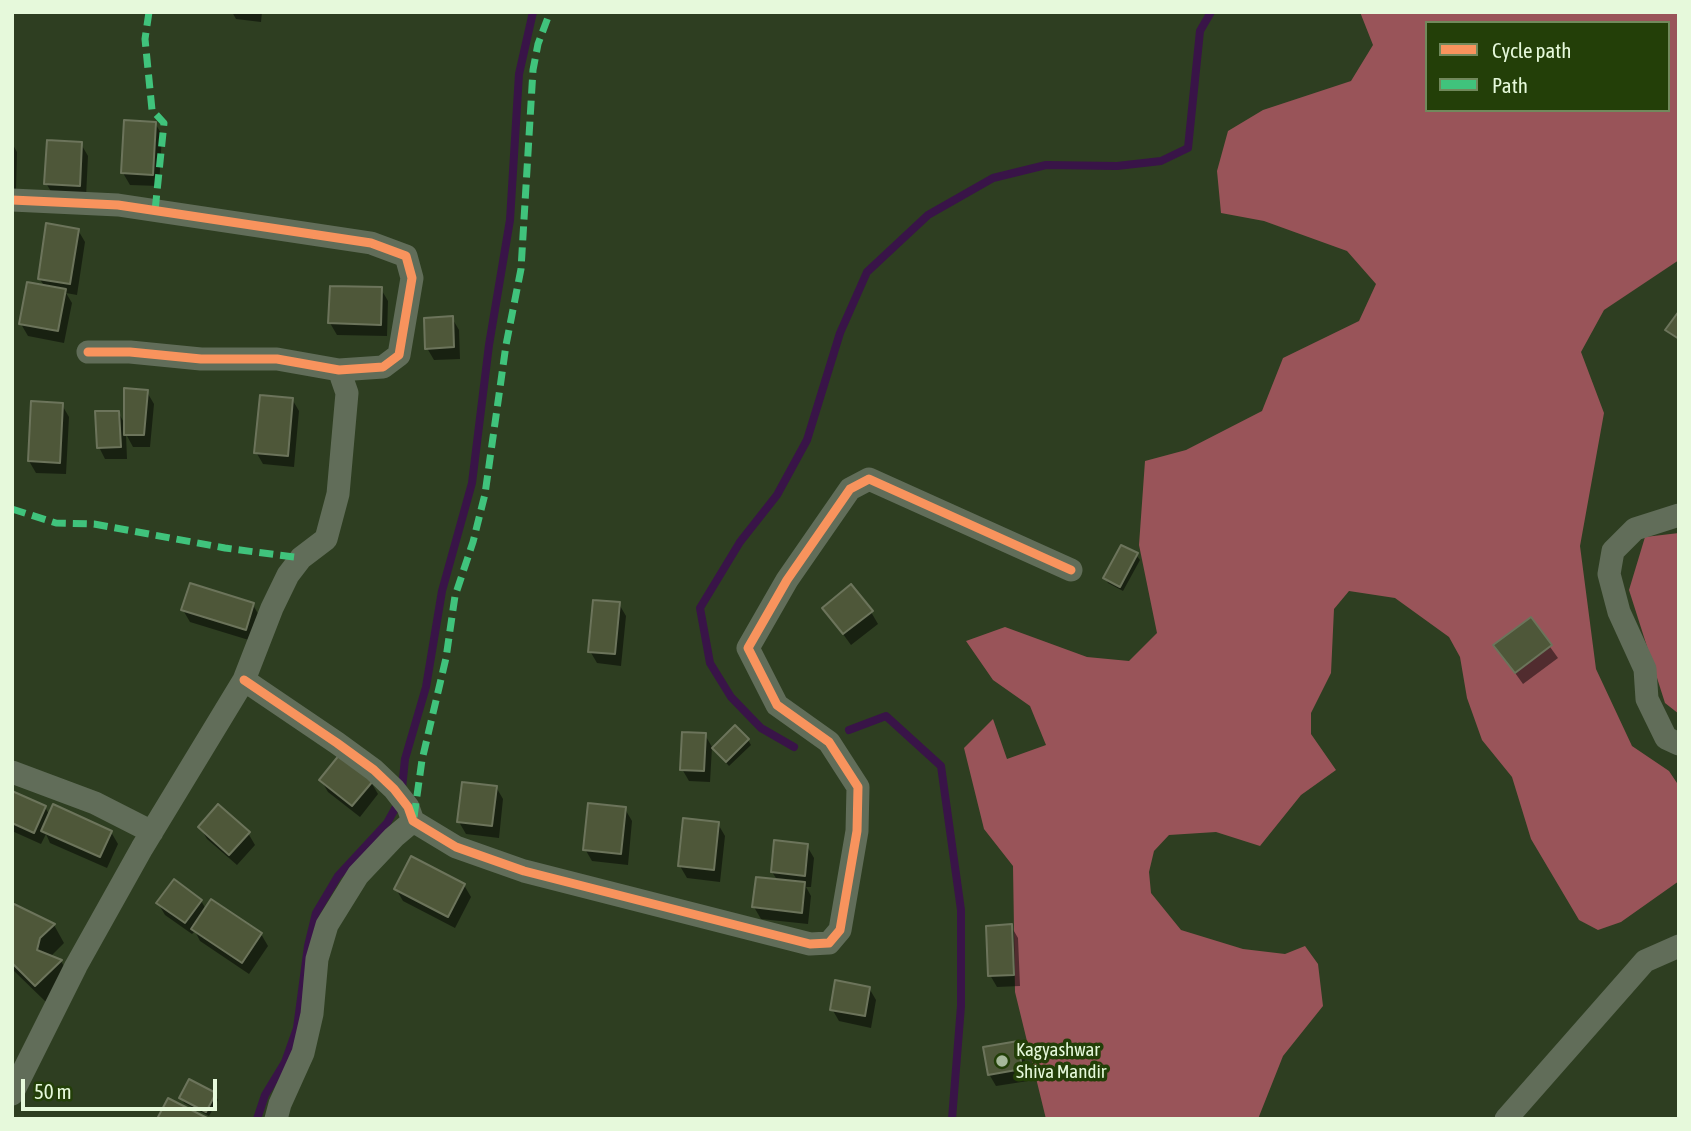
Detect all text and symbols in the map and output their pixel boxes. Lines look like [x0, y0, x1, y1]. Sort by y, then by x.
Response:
legend [1425, 21, 1670, 112]
text: Cycle path [1492, 38, 1571, 62]
text: Path [1492, 73, 1528, 97]
place label: Kagyashwar Shiva Mandir [1016, 1039, 1106, 1083]
marker: Kagyashwar Shiva Mandir [994, 1053, 1010, 1069]
scale bar [24, 1064, 220, 1108]
text: 50 m [34, 1079, 72, 1103]

